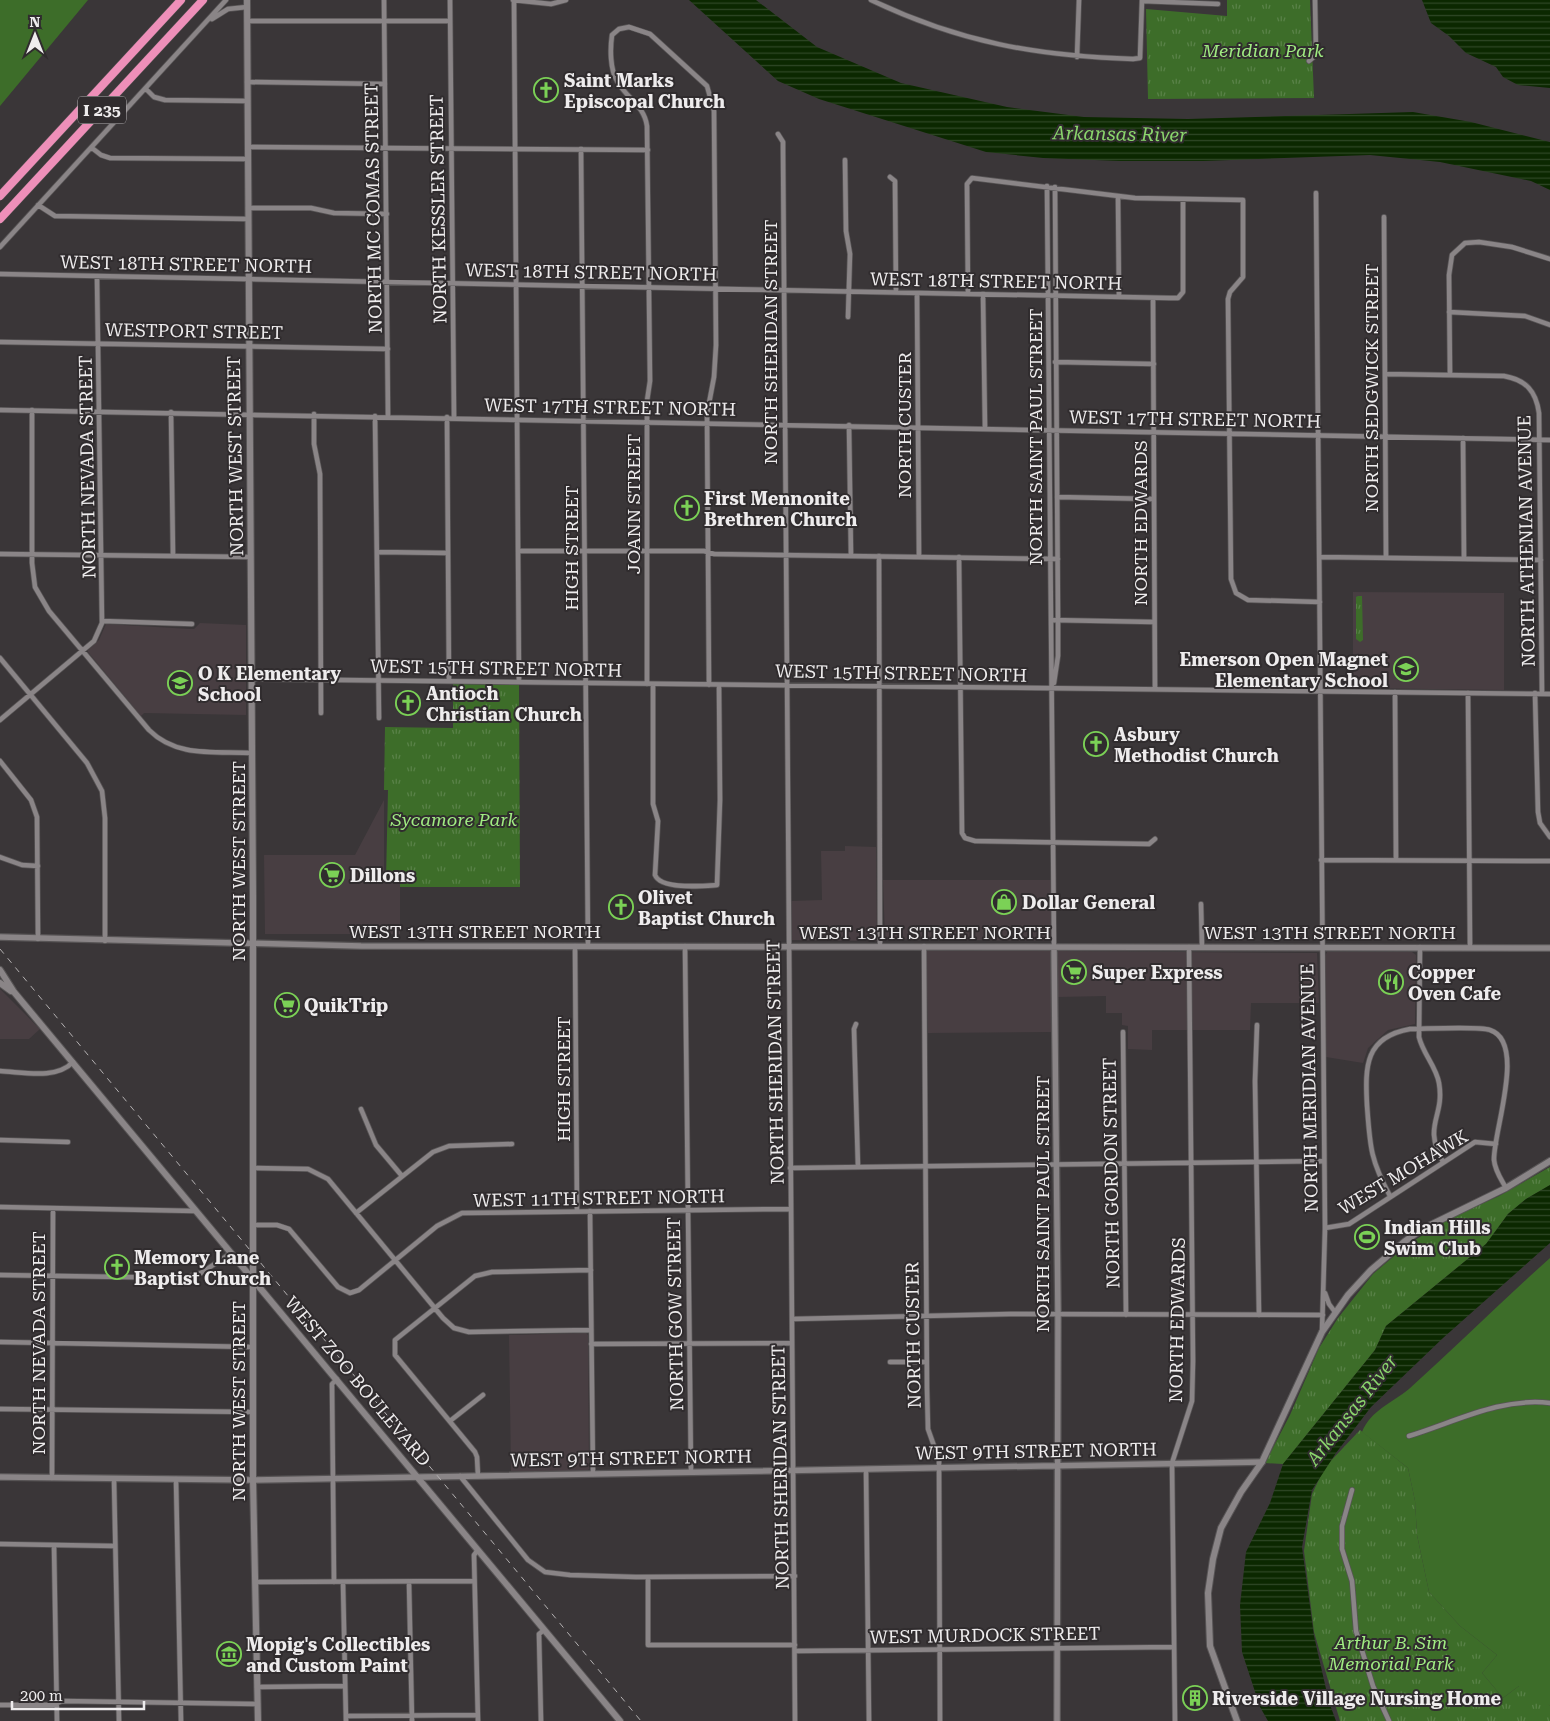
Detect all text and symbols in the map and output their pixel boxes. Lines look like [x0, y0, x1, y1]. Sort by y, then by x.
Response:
north arrow [10, 10, 60, 60]
text: N [30, 14, 41, 30]
park label: Meridian Park [1201, 40, 1324, 61]
place label: Saint Marks Episcopal Church [564, 70, 725, 112]
church icon: Saint Marks Episcopal Church [533, 77, 559, 103]
street label: NORTH MC COMAS STREET [360, 83, 386, 333]
street label: NORTH KESSLER STREET [425, 94, 451, 324]
road number: I 235 [78, 96, 126, 124]
water label: Arkansas River [1052, 121, 1187, 147]
street label: NORTH SHERIDAN STREET [760, 220, 781, 464]
street label: WEST 18TH STREET NORTH [60, 251, 312, 277]
street label: WEST 18TH STREET NORTH [465, 259, 717, 285]
street label: NORTH SEDGWICK STREET [1361, 263, 1382, 513]
street label: WEST 18TH STREET NORTH [870, 268, 1122, 294]
street label: NORTH SAINT PAUL STREET [1025, 308, 1046, 566]
street label: WESTPORT STREET [105, 319, 283, 343]
street label: NORTH CUSTER [894, 351, 915, 498]
street label: NORTH NEVADA STREET [75, 355, 99, 579]
street label: NORTH WEST STREET [223, 356, 247, 556]
street label: WEST 17TH STREET NORTH [484, 394, 736, 420]
street label: WEST 17TH STREET NORTH [1069, 406, 1321, 432]
street label: NORTH ATHENIAN AVENUE [1513, 415, 1539, 667]
street label: JOANN STREET [623, 434, 644, 574]
street label: NORTH EDWARDS [1130, 440, 1151, 606]
street label: HIGH STREET [561, 485, 582, 611]
place label: First Mennonite Brethren Church [704, 488, 857, 530]
church icon: First Mennonite Brethren Church [674, 495, 700, 521]
place label: Emerson Open Magnet Elementary School [1180, 649, 1388, 691]
street label: WEST 15TH STREET NORTH [370, 655, 622, 681]
school or university icon: Emerson Open Magnet Elementary School [1393, 656, 1419, 682]
street label: WEST 15TH STREET NORTH [775, 660, 1027, 686]
place label: O K Elementary School [198, 663, 341, 705]
school or university icon: O K Elementary School [167, 670, 193, 696]
place label: Antioch Christian Church [426, 683, 582, 725]
church icon: Antioch Christian Church [395, 690, 421, 716]
place label: Asbury Methodist Church [1114, 724, 1279, 766]
church icon: Asbury Methodist Church [1083, 731, 1109, 757]
street label: NORTH WEST STREET [228, 761, 249, 961]
park label: Sycamore Park [390, 809, 517, 830]
supermarket icon: Dillons [319, 862, 345, 888]
place label: Dillons [350, 865, 415, 886]
place label: Olivet Baptist Church [638, 887, 775, 929]
shop icon: Dollar General [991, 889, 1017, 915]
place label: Dollar General [1022, 892, 1155, 913]
church icon: Olivet Baptist Church [608, 894, 634, 920]
street label: WEST 13TH STREET NORTH [349, 921, 601, 942]
street label: WEST 13TH STREET NORTH [799, 922, 1051, 943]
street label: WEST 13TH STREET NORTH [1204, 922, 1456, 943]
street label: NORTH SHERIDAN STREET [762, 939, 788, 1185]
supermarket icon: Super Express [1061, 959, 1087, 985]
place label: Super Express [1092, 962, 1222, 983]
place label: Copper Oven Cafe [1408, 962, 1502, 1004]
street label: NORTH MERIDIAN AVENUE [1296, 963, 1322, 1213]
restaurant icon: Copper Oven Cafe [1378, 969, 1404, 995]
supermarket icon: QuikTrip [274, 992, 300, 1018]
place label: QuikTrip [304, 995, 388, 1016]
street label: HIGH STREET [553, 1016, 574, 1142]
street label: NORTH GORDON STREET [1098, 1057, 1124, 1289]
street label: NORTH SAINT PAUL STREET [1032, 1075, 1053, 1333]
street label: WEST MOHAWK [1335, 1125, 1471, 1219]
street label: WEST 11TH STREET NORTH [473, 1185, 725, 1211]
street label: NORTH GOW STREET [663, 1217, 687, 1411]
place label: Indian Hills Swim Club [1384, 1217, 1490, 1259]
sports icon: Indian Hills Swim Club [1354, 1224, 1380, 1250]
street label: NORTH NEVADA STREET [28, 1231, 49, 1455]
street label: NORTH EDWARDS [1165, 1237, 1189, 1403]
place label: Memory Lane Baptist Church [134, 1247, 271, 1289]
church icon: Memory Lane Baptist Church [104, 1254, 130, 1280]
street label: NORTH CUSTER [901, 1261, 925, 1408]
street label: WEST ZOO BOULEVARD [281, 1292, 435, 1470]
street label: NORTH WEST STREET [228, 1301, 249, 1501]
street label: NORTH SHERIDAN STREET [767, 1344, 793, 1590]
water label: Arkansas River [1301, 1350, 1402, 1471]
street label: WEST 9TH STREET NORTH [915, 1438, 1157, 1464]
street label: WEST 9TH STREET NORTH [510, 1445, 752, 1471]
street label: WEST MURDOCK STREET [869, 1622, 1101, 1648]
park label: Arthur B. Sim Memorial Park [1327, 1632, 1454, 1674]
place label: Mopig's Collectibles and Custom Paint [246, 1634, 430, 1676]
museum icon: Mopig's Collectibles and Custom Paint [216, 1641, 242, 1667]
scale bar [12, 1678, 145, 1710]
building icon: Riverside Village Nursing Home [1182, 1685, 1208, 1711]
text: 200 m [20, 1687, 63, 1705]
place label: Riverside Village Nursing Home [1212, 1688, 1502, 1709]

